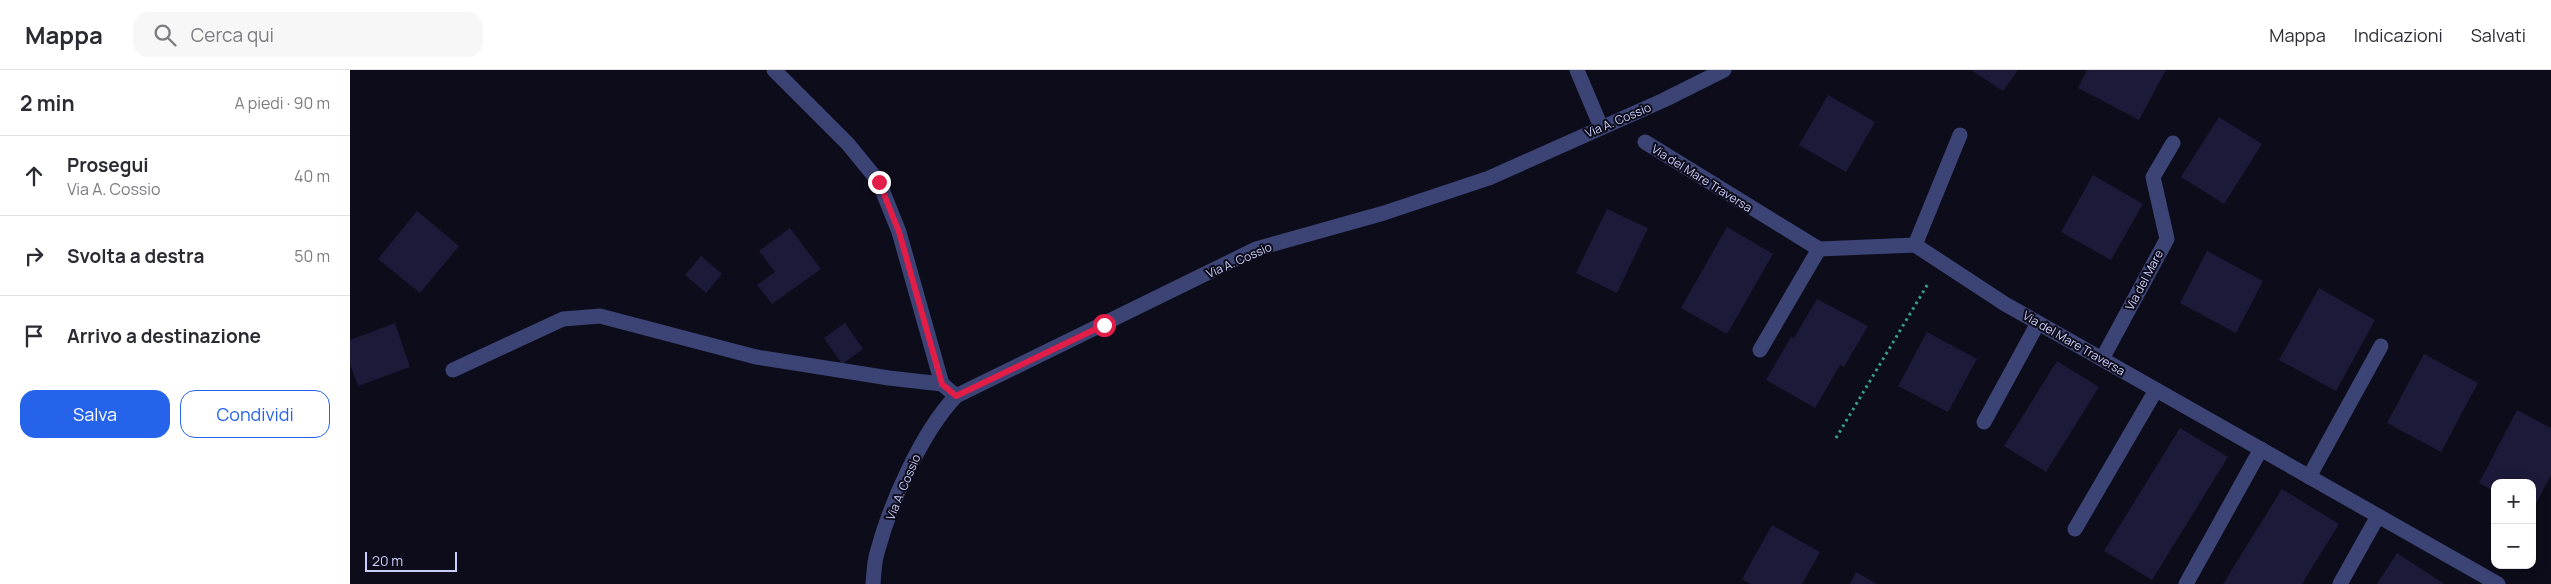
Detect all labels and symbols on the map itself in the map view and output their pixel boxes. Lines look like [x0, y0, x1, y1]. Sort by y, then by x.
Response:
street label: Via A. Cossio [1582, 98, 1654, 142]
street label: Via del Mare Traversa [1648, 140, 1756, 216]
route end [868, 171, 891, 194]
street label: Via A. Cossio [1204, 238, 1274, 282]
street label: Via del Mare [2121, 247, 2167, 313]
street label: Via del Mare Traversa [2020, 307, 2128, 379]
route start [1093, 314, 1116, 337]
street label: Via A. Cossio [881, 451, 925, 523]
scale bar [365, 549, 458, 572]

